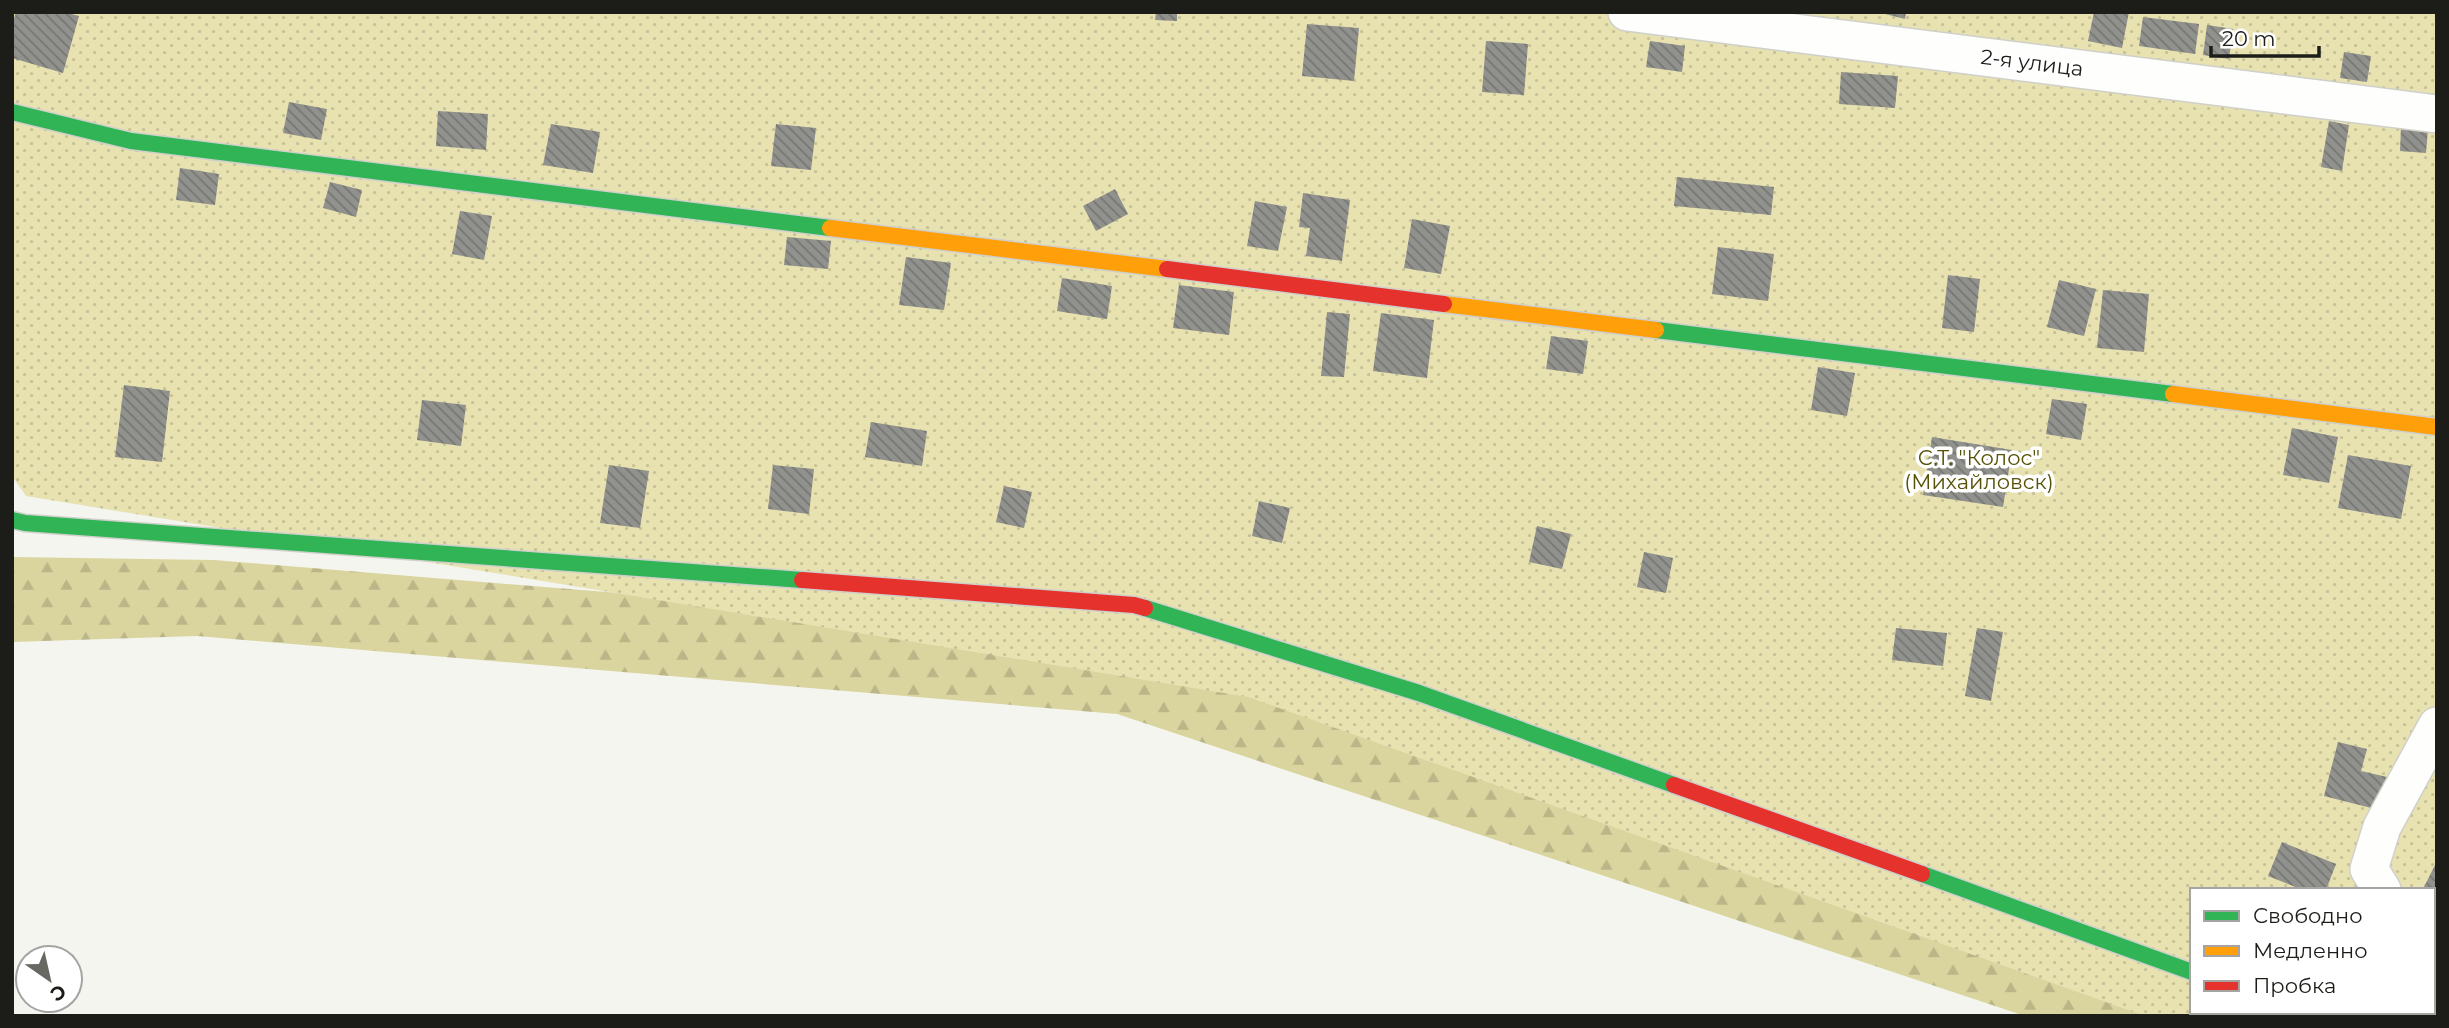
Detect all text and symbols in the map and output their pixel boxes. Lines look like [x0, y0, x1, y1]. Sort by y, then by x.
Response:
scale bar [2211, 14, 2320, 58]
text: 20 m [2222, 26, 2276, 51]
street label: 2-я улица [1979, 44, 2085, 81]
park label: С.Т. "Колос" (Михайловск) [1904, 445, 2054, 494]
legend [2190, 888, 2435, 1014]
text: Свободно [2253, 903, 2363, 928]
text: Медленно [2253, 938, 2368, 963]
north arrow [14, 944, 84, 1014]
text: Пробка [2253, 973, 2336, 998]
text: С [46, 979, 70, 1006]

